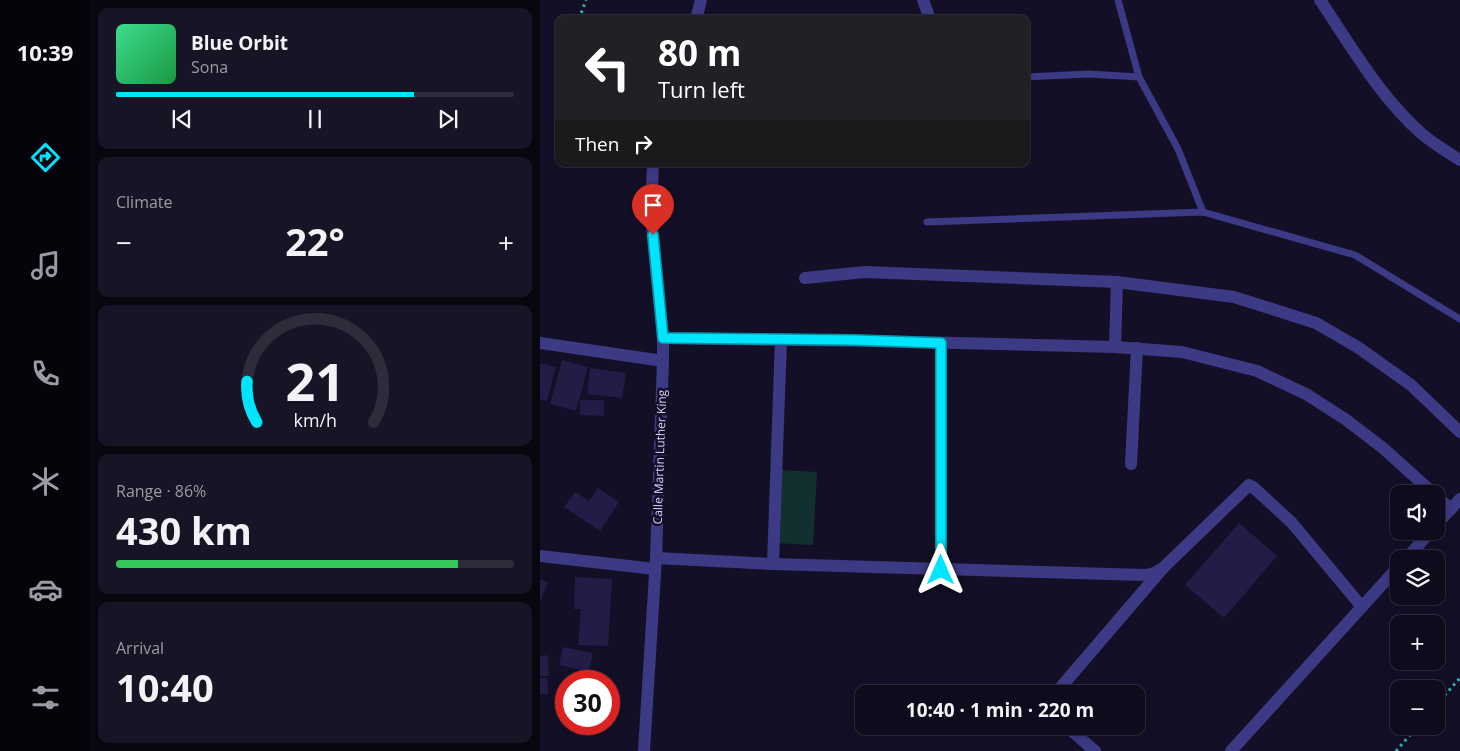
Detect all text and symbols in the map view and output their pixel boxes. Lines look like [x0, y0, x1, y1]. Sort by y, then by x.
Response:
text: 80 m [658, 29, 741, 76]
text: Blue Orbit [191, 30, 288, 56]
icon: left [575, 35, 640, 100]
text: 10:39 [17, 37, 73, 67]
text: Sona [191, 56, 228, 78]
text: Turn left [658, 74, 745, 104]
icon: previous [168, 105, 196, 133]
icon: pause [301, 105, 329, 133]
icon: next [434, 105, 462, 133]
icon: right [629, 130, 657, 158]
text: Then [575, 131, 619, 157]
icon: directions [28, 140, 63, 175]
pin [632, 184, 674, 235]
text: Climate [116, 191, 173, 213]
icon: arrive [639, 191, 667, 219]
text: 22° [285, 215, 345, 267]
text: − [116, 223, 132, 261]
text: + [498, 223, 514, 261]
icon: music [28, 248, 63, 283]
text: 21 [285, 345, 345, 416]
icon: phone [28, 356, 63, 391]
street label: Calle Martin Luther King [649, 389, 670, 525]
text: km/h [293, 408, 337, 432]
icon: climate [28, 464, 63, 499]
text: Range · 86% [116, 480, 206, 502]
map controls [1390, 485, 1445, 735]
button: sound [1390, 485, 1445, 540]
text: 430 km [116, 504, 252, 556]
position arrow [914, 543, 966, 595]
button: layers [1390, 550, 1445, 605]
icon: car [28, 572, 63, 607]
button: + [1390, 615, 1445, 670]
text: Arrival [116, 637, 164, 659]
text: 10:40 [116, 661, 214, 713]
speed limit sign: 30 [555, 670, 620, 735]
icon: filters [28, 680, 63, 715]
button: − [1390, 680, 1445, 735]
text: 10:40 · 1 min · 220 m [906, 697, 1094, 723]

